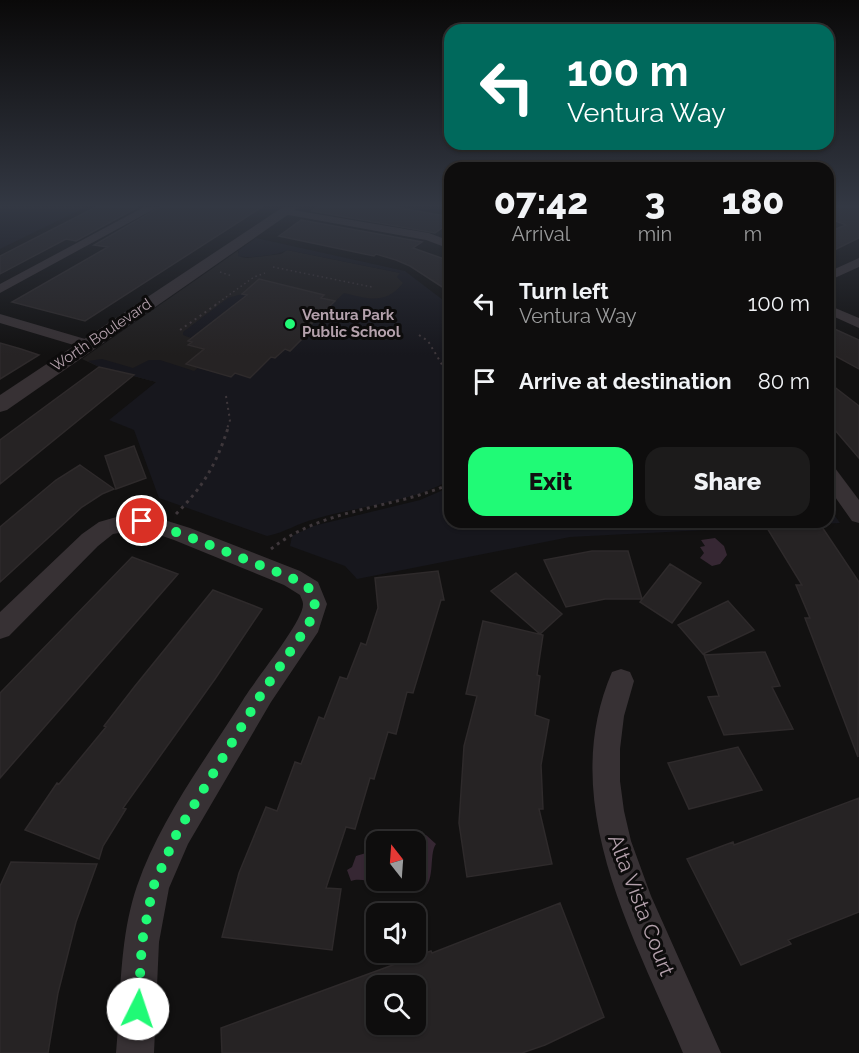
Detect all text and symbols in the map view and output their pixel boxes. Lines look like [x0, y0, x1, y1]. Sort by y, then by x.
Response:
text: 100 m [567, 47, 689, 96]
icon: left [468, 48, 546, 126]
text: Ventura Way [567, 97, 726, 128]
text: 07:42 [494, 180, 588, 222]
text: 3 [645, 180, 665, 222]
text: 180 [722, 180, 784, 222]
text: Arrival [512, 222, 570, 246]
text: min [638, 222, 672, 246]
text: m [744, 222, 762, 246]
text: Turn left [519, 278, 609, 304]
icon: left [468, 287, 501, 320]
text: 100 m [748, 290, 810, 316]
street label: Worth Boulevard [47, 295, 155, 375]
text: Ventura Way [519, 304, 637, 328]
place label: Ventura Park Public School [302, 306, 401, 341]
marker: Ventura Park Public School [283, 317, 297, 331]
icon: arrive [468, 365, 501, 398]
text: Arrive at destination [519, 368, 732, 394]
text: 80 m [758, 368, 810, 394]
button: Exit [468, 447, 633, 516]
button: Share [645, 447, 810, 516]
pin [116, 495, 167, 546]
icon: arrive [125, 504, 158, 537]
street label: Alta Vista Court [603, 830, 680, 979]
north arrow [366, 831, 426, 891]
map controls [366, 831, 426, 1035]
button: sound [366, 903, 426, 963]
button: search [366, 975, 426, 1035]
position arrow [106, 977, 170, 1041]

